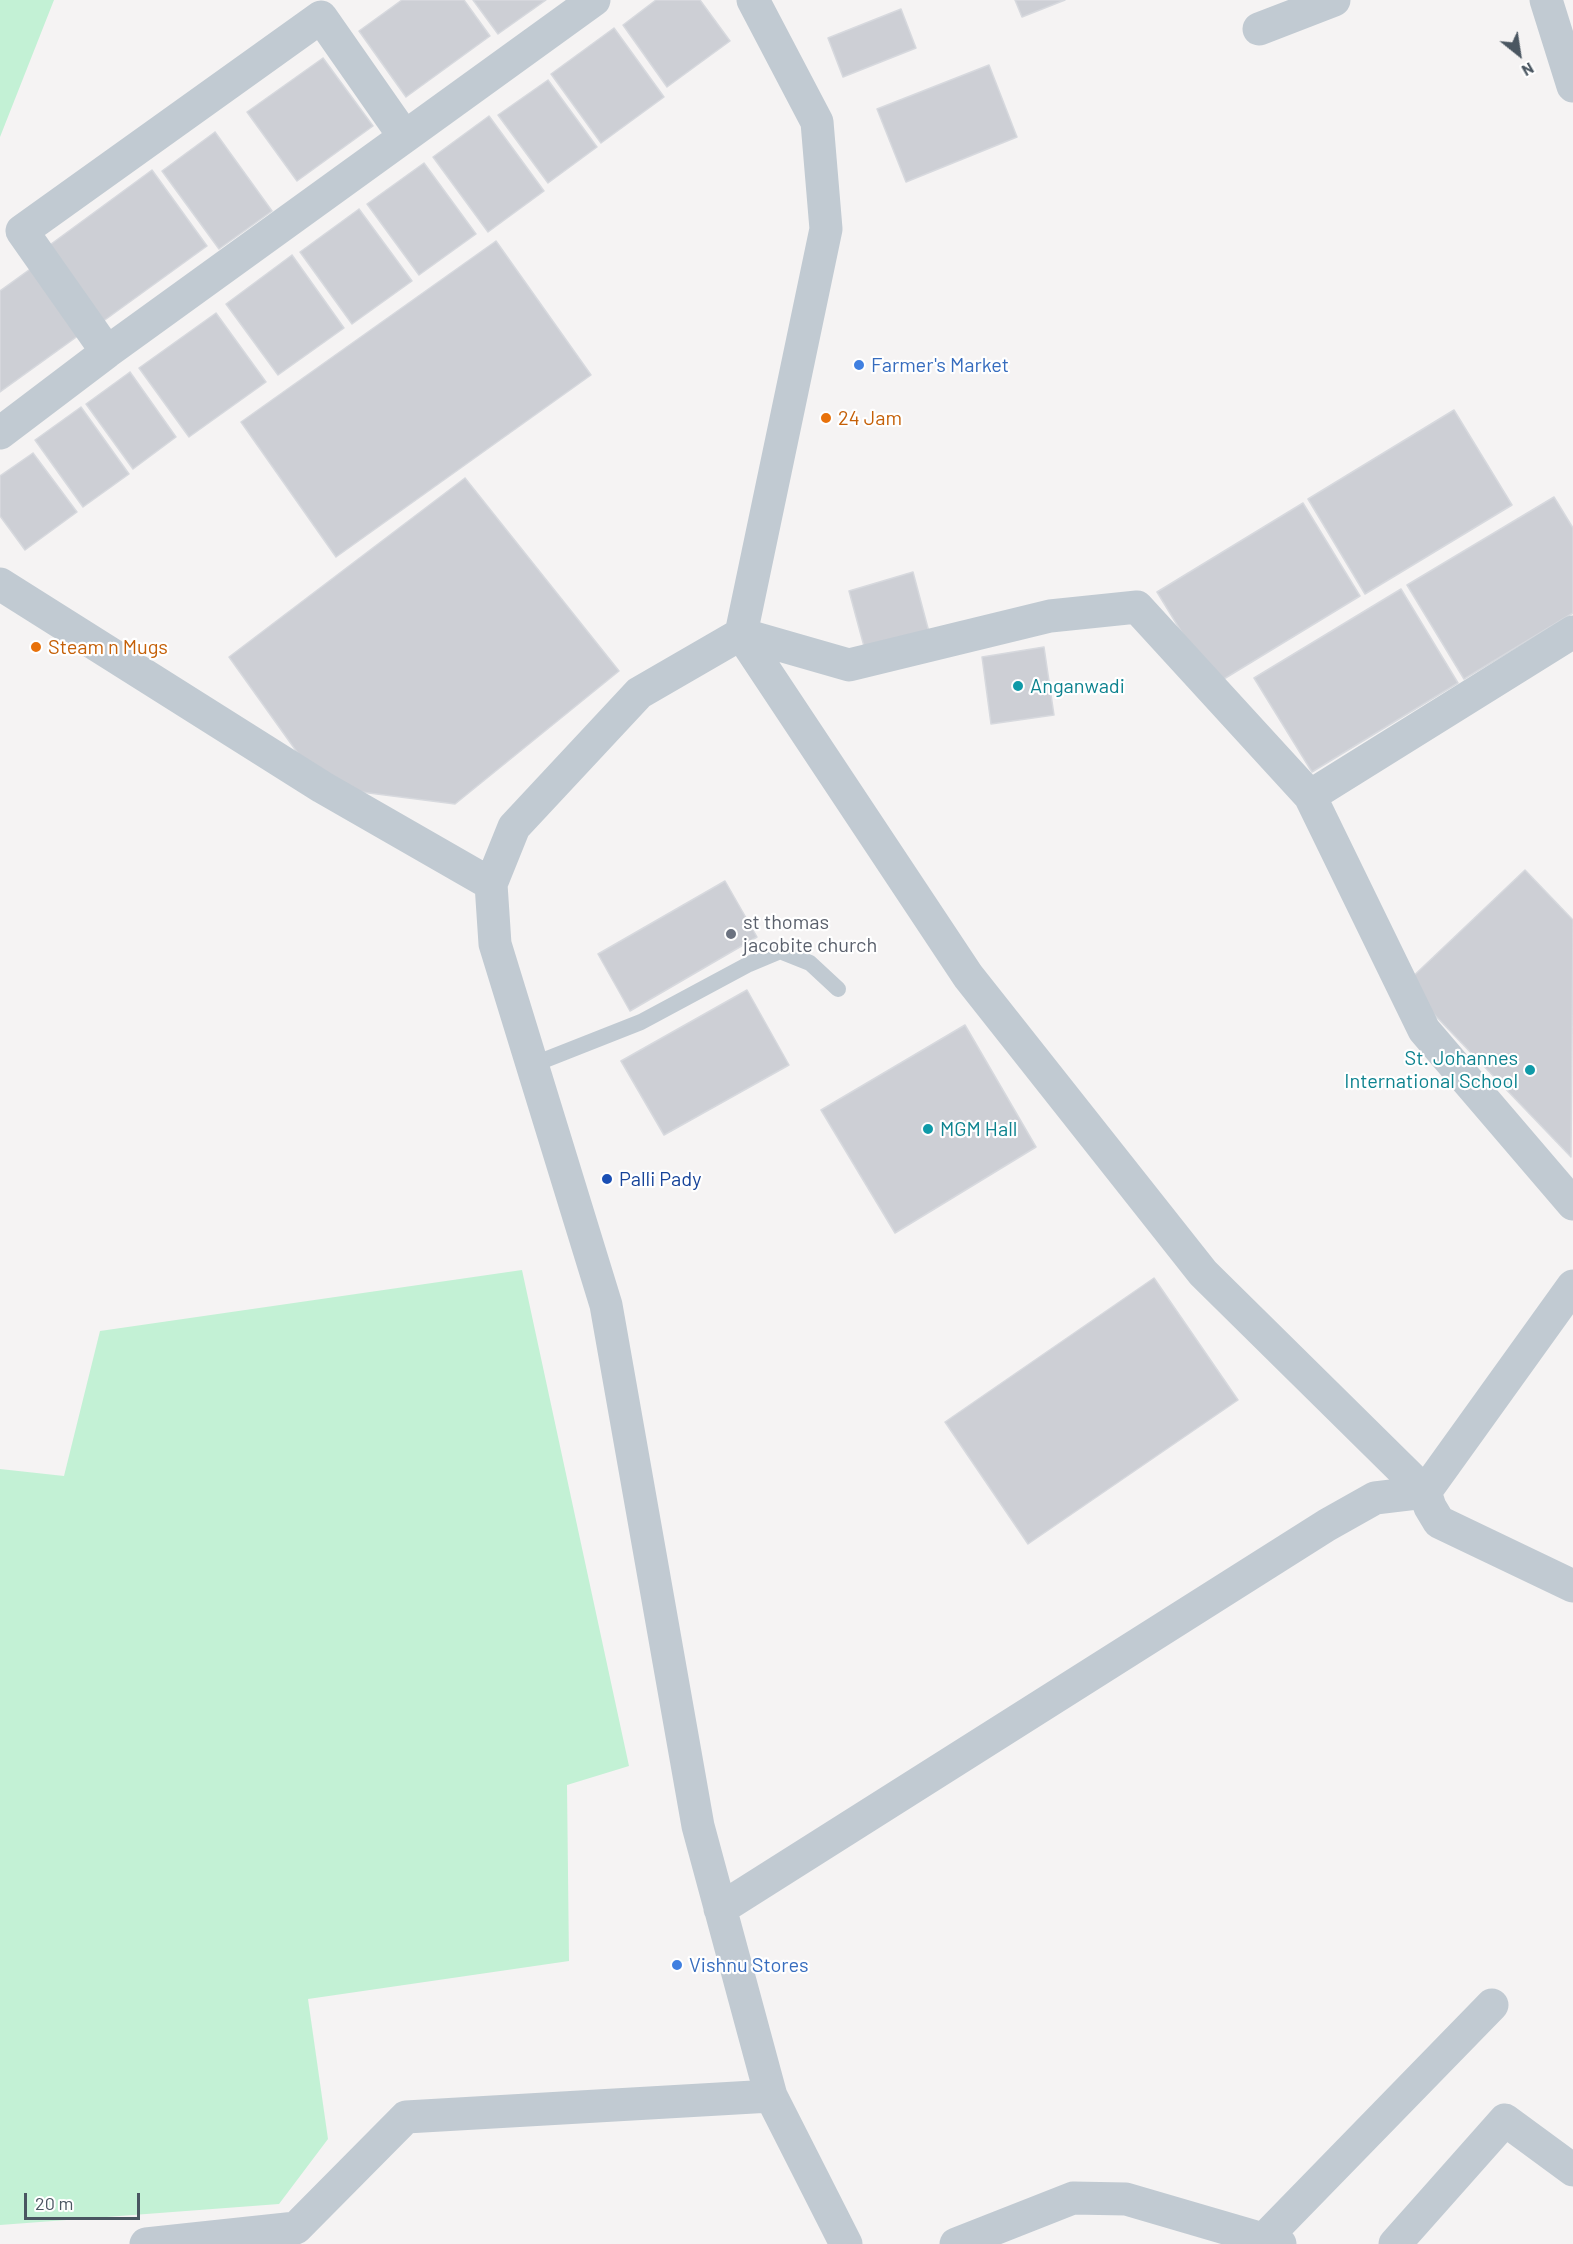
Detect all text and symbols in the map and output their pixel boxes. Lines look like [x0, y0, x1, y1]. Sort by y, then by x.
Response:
north arrow [1489, 24, 1549, 84]
text: N [1519, 59, 1538, 81]
place label: Farmer's Market [871, 353, 1009, 377]
marker: Farmer's Market [852, 358, 866, 372]
place label: 24 Jam [838, 406, 902, 430]
marker: 24 Jam [819, 411, 833, 425]
place label: Steam n Mugs [48, 635, 168, 659]
marker: Steam n Mugs [29, 640, 43, 654]
place label: Anganwadi [1030, 674, 1125, 698]
marker: Anganwadi [1011, 679, 1025, 693]
place label: st thomas jacobite church [743, 910, 877, 957]
marker: st thomas jacobite church [724, 927, 738, 941]
place label: St. Johannes International School [1344, 1046, 1518, 1093]
marker: St. Johannes International School [1523, 1063, 1537, 1077]
place label: MGM Hall [940, 1117, 1017, 1141]
marker: MGM Hall [921, 1122, 935, 1136]
place label: Palli Pady [619, 1167, 701, 1191]
marker: Palli Pady [600, 1172, 614, 1186]
place label: Vishnu Stores [689, 1953, 809, 1977]
marker: Vishnu Stores [670, 1958, 684, 1972]
scale bar [27, 2181, 142, 2219]
text: 20 m [35, 2192, 73, 2214]

